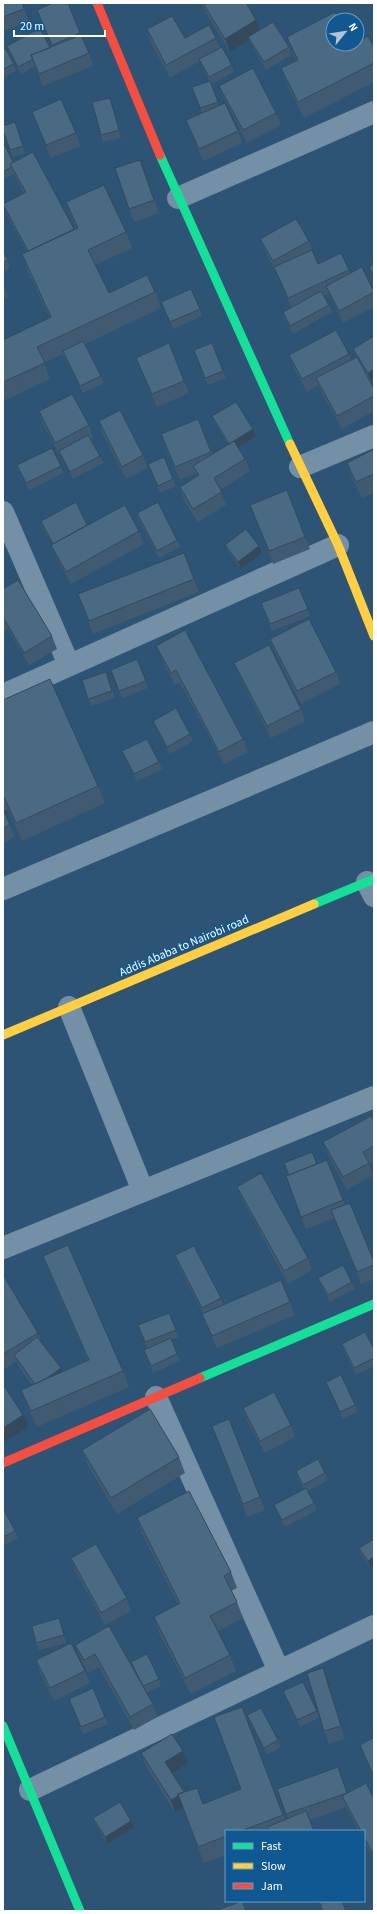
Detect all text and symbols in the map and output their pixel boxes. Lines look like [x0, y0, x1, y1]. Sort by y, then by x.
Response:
scale bar [14, 12, 105, 38]
north arrow [325, 12, 365, 52]
text: 20 m [20, 18, 44, 35]
text: N [345, 20, 362, 34]
street label: Addis Ababa to Nairobi road [117, 911, 251, 981]
legend [225, 1830, 365, 1902]
text: Fast [261, 1838, 281, 1855]
text: Slow [261, 1858, 286, 1875]
text: Jam [261, 1878, 283, 1895]

